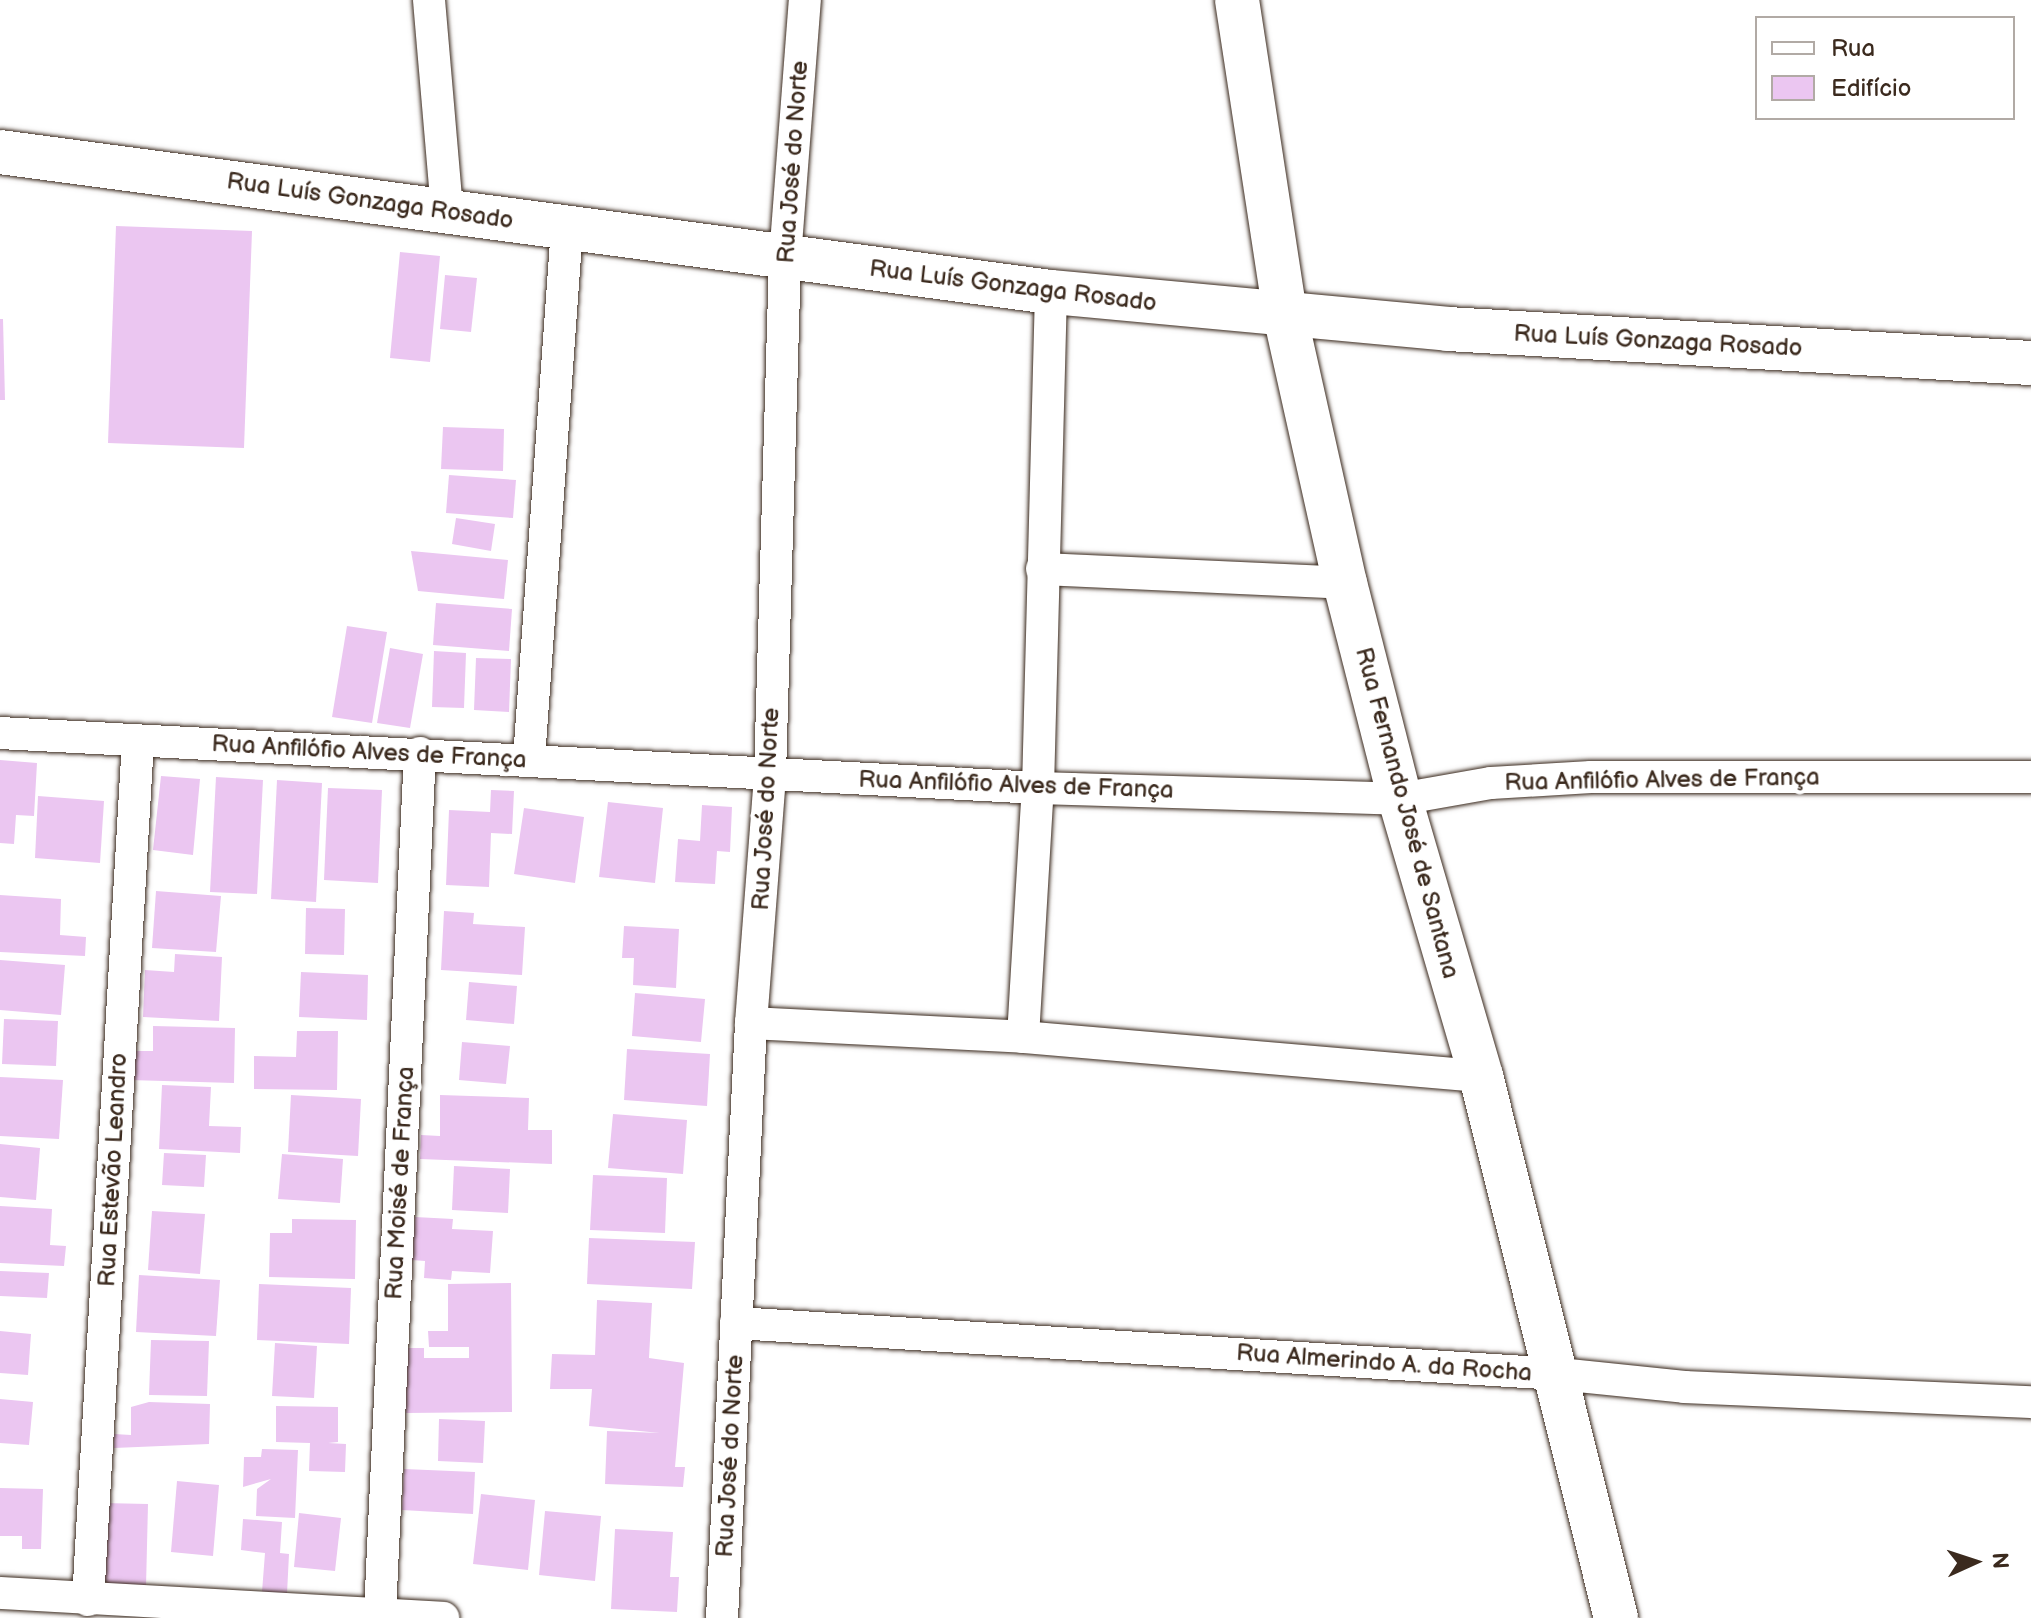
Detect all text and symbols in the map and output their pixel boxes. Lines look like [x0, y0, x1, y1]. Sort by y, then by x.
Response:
legend [1755, 16, 2015, 120]
text: Rua [1831, 34, 1875, 63]
street label: Rua José do Norte [772, 59, 814, 265]
text: Edifício [1831, 74, 1911, 103]
street label: Rua Luís Gonzaga Rosado [225, 167, 515, 235]
street label: Rua Luís Gonzaga Rosado [868, 254, 1158, 318]
street label: Rua Luís Gonzaga Rosado [1513, 319, 1803, 363]
street label: Rua Fernando José de Santana [1349, 643, 1465, 983]
street label: Rua José do Norte [746, 706, 786, 912]
street label: Rua Anfilófio Alves de França [211, 729, 527, 775]
street label: Rua Anfilófio Alves de França [1504, 763, 1820, 797]
street label: Rua Anfilófio Alves de França [858, 765, 1174, 805]
street label: Rua Estevão Leandro [92, 1052, 134, 1288]
street label: Rua Moisé de França [380, 1066, 420, 1300]
street label: Rua Almerindo A. da Rocha [1235, 1338, 1533, 1388]
street label: Rua José do Norte [710, 1353, 750, 1559]
north arrow [1935, 1522, 2015, 1602]
text: N [1986, 1552, 2013, 1570]

